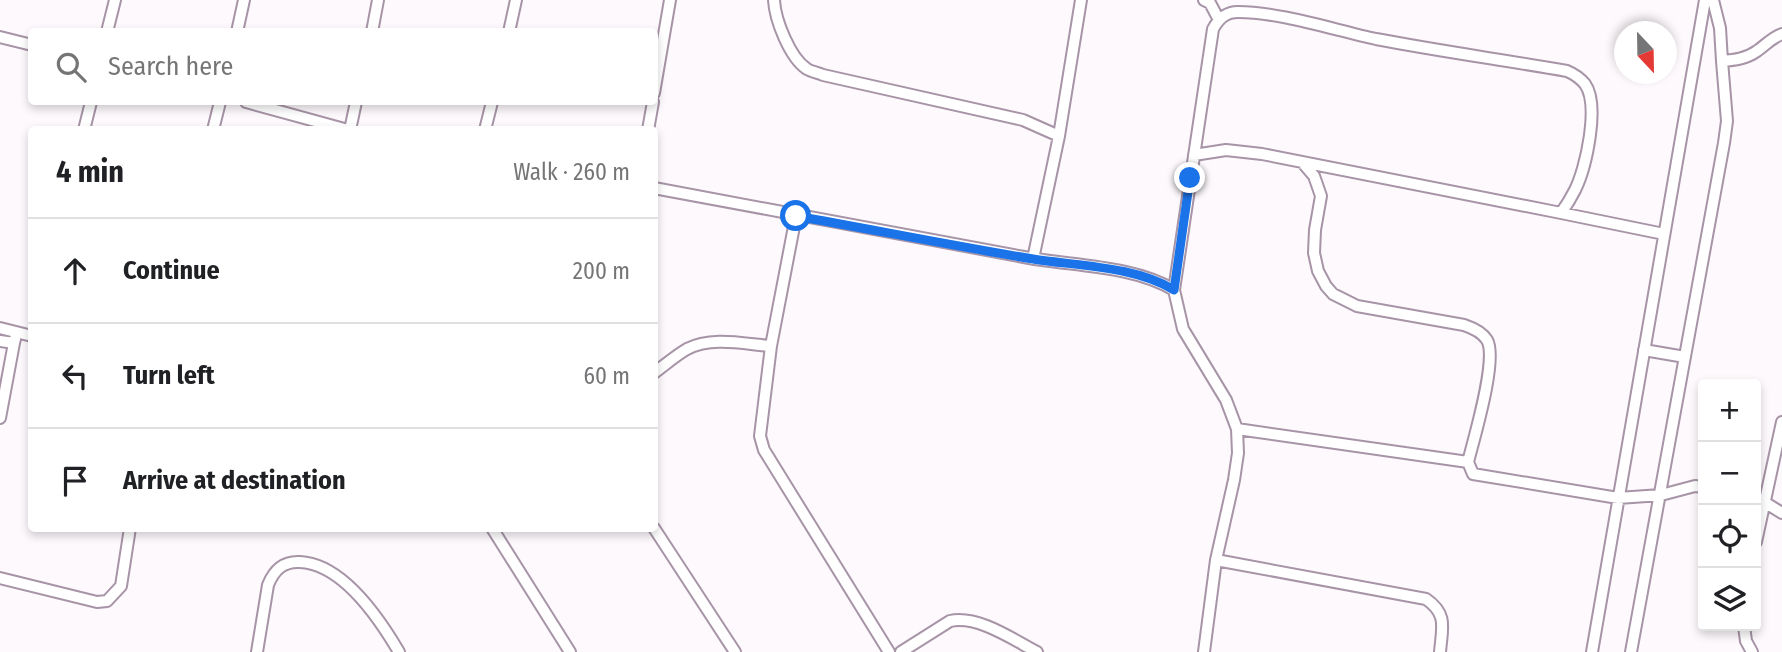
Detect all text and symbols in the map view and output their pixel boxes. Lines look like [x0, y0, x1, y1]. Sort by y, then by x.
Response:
north arrow [1614, 21, 1677, 84]
search box [28, 28, 658, 105]
icon: search [52, 48, 90, 86]
text: Search here [108, 51, 233, 82]
text: 4 min [56, 154, 124, 190]
text: Walk · 260 m [513, 158, 630, 186]
route end [1174, 162, 1205, 193]
route start [780, 200, 811, 231]
icon: ahead [56, 252, 94, 290]
text: Continue [123, 255, 220, 286]
text: 200 m [573, 257, 630, 285]
icon: left [56, 357, 94, 395]
text: Turn left [123, 360, 215, 391]
text: 60 m [584, 362, 630, 390]
map controls [1698, 379, 1761, 631]
button: + [1698, 379, 1761, 442]
button: − [1698, 442, 1761, 505]
icon: arrive [56, 462, 94, 500]
text: Arrive at destination [123, 465, 346, 496]
button: locate [1698, 505, 1761, 568]
button: layers [1698, 568, 1761, 631]

